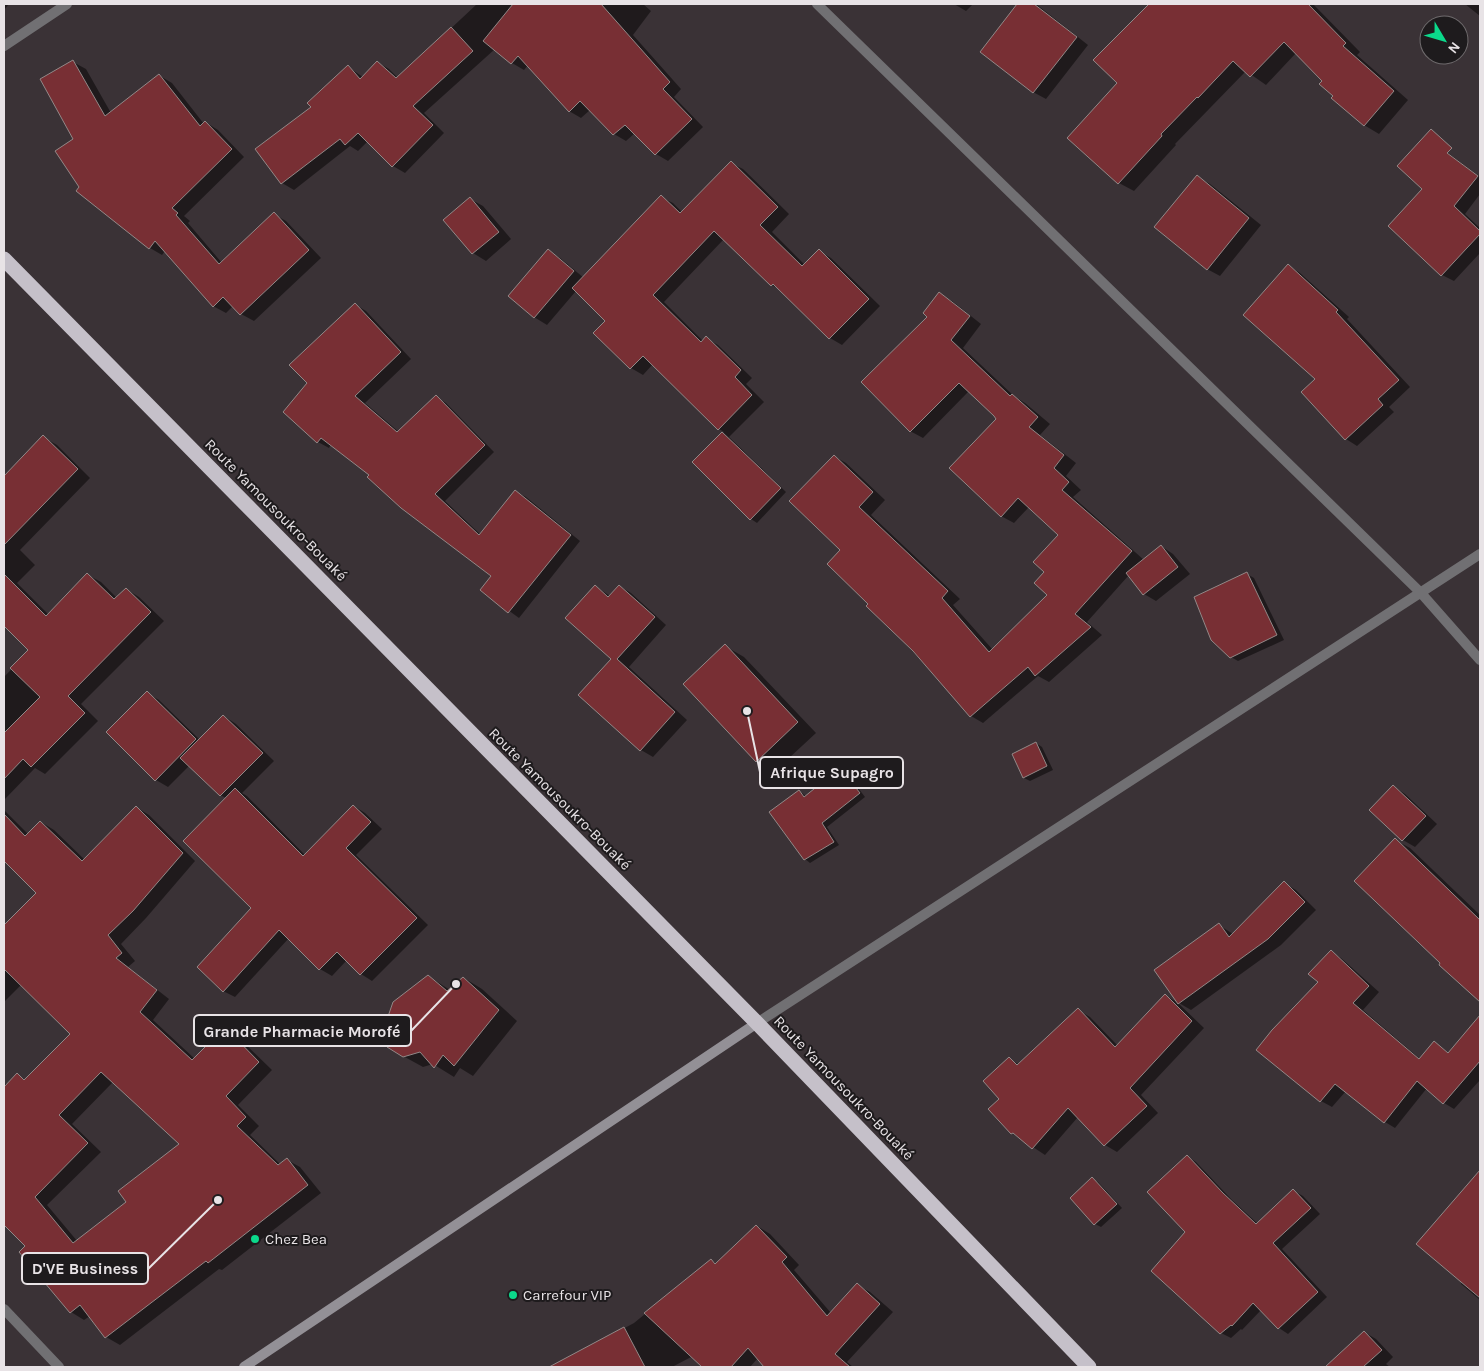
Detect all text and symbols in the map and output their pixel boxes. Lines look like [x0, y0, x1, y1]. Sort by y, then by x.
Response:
north arrow [1419, 15, 1469, 65]
text: N [1444, 39, 1464, 57]
street label: Route Yamousoukro-Bouaké [201, 435, 351, 585]
street label: Route Yamousoukro-Bouaké [485, 724, 635, 874]
callout: Afrique Supagro [760, 757, 903, 788]
text: Afrique Supagro [770, 763, 894, 782]
street label: Route Yamousoukro-Bouaké [770, 1012, 918, 1164]
callout: Grande Pharmacie Morofé [194, 1015, 411, 1046]
text: Grande Pharmacie Morofé [203, 1022, 401, 1041]
place label: Chez Bea [265, 1230, 327, 1248]
marker: Chez Bea [249, 1233, 261, 1245]
callout: D'VE Business [22, 1253, 148, 1284]
text: D'VE Business [32, 1259, 138, 1278]
place label: Carrefour VIP [523, 1286, 611, 1304]
marker: Carrefour VIP [507, 1289, 519, 1301]

